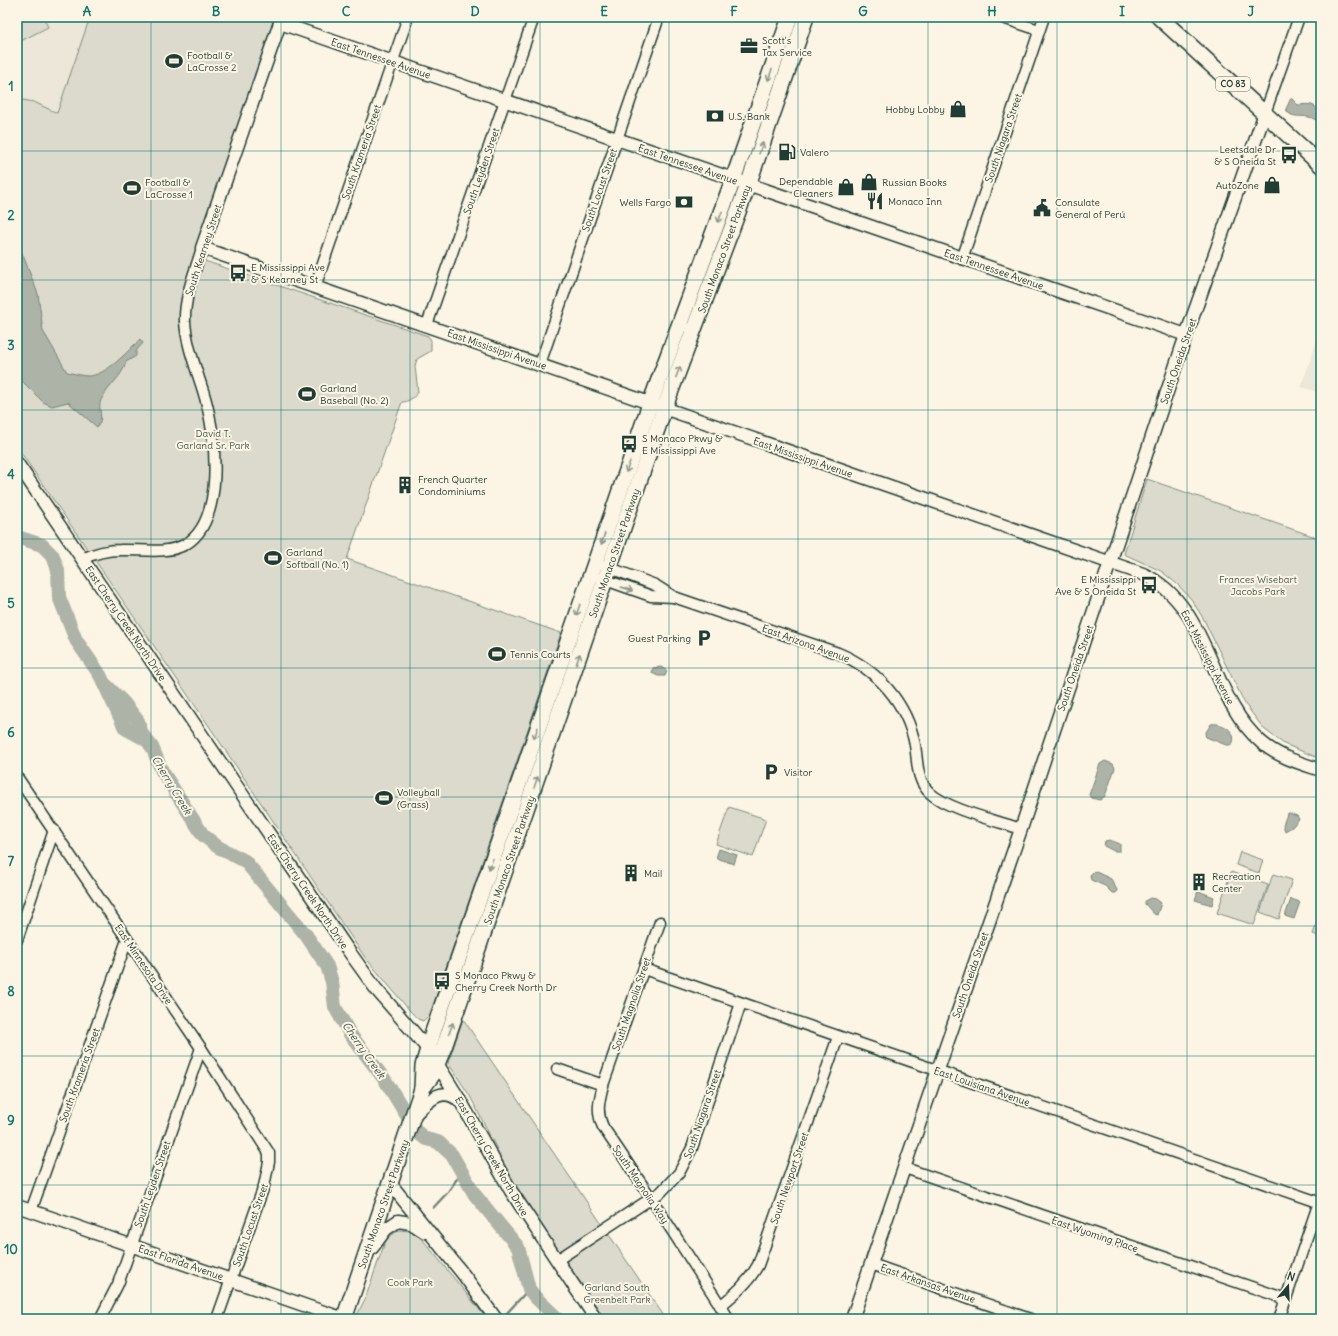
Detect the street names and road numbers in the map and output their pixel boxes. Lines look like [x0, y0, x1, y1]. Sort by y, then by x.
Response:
street label: East Tennessee Avenue [329, 35, 432, 82]
road number: CO 83 [1216, 77, 1250, 91]
street label: South Niagara Street [982, 91, 1025, 184]
street label: South Krameria Street [339, 102, 384, 201]
street label: South Leyden Street [461, 126, 503, 216]
street label: East Tennessee Avenue [636, 141, 739, 188]
street label: South Locust Street [579, 146, 620, 234]
street label: South Monaco Street Parkway [695, 183, 754, 315]
street label: South Kearney Street [183, 202, 225, 298]
street label: East Tennessee Avenue [942, 246, 1045, 293]
street label: South Oneida Street [1158, 316, 1200, 406]
street label: East Mississippi Avenue [445, 326, 548, 373]
street label: East Mississippi Avenue [751, 434, 854, 481]
street label: South Monaco Street Parkway [586, 487, 643, 619]
street label: East Cherry Creek North Drive [82, 563, 169, 683]
street label: East Mississippi Avenue [1178, 608, 1237, 707]
street label: East Arizona Avenue [760, 622, 851, 665]
street label: South Oneida Street [1055, 623, 1097, 713]
street label: South Monaco Street Parkway [481, 794, 538, 926]
street label: East Cherry Creek North Drive [264, 831, 351, 951]
street label: East Minnesota Drive [112, 922, 175, 1007]
street label: South Oneida Street [950, 930, 992, 1020]
street label: South Magnolia Street [609, 955, 654, 1053]
street label: South Krameria Street [56, 1026, 103, 1124]
street label: East Louisiana Avenue [932, 1064, 1032, 1109]
street label: South Niagara Street [681, 1067, 724, 1160]
street label: East Cherry Creek North Drive [452, 1094, 531, 1218]
street label: South Newport Street [768, 1130, 812, 1226]
street label: South Monaco Street Parkway [355, 1138, 412, 1270]
street label: South Leyden Street [132, 1139, 174, 1229]
street label: South Magnolia Way [609, 1143, 672, 1226]
street label: South Locust Street [230, 1181, 271, 1269]
street label: East Wyoming Place [1050, 1214, 1140, 1255]
street label: East Florida Avenue [137, 1242, 225, 1283]
street label: East Arkansas Avenue [879, 1261, 977, 1306]

